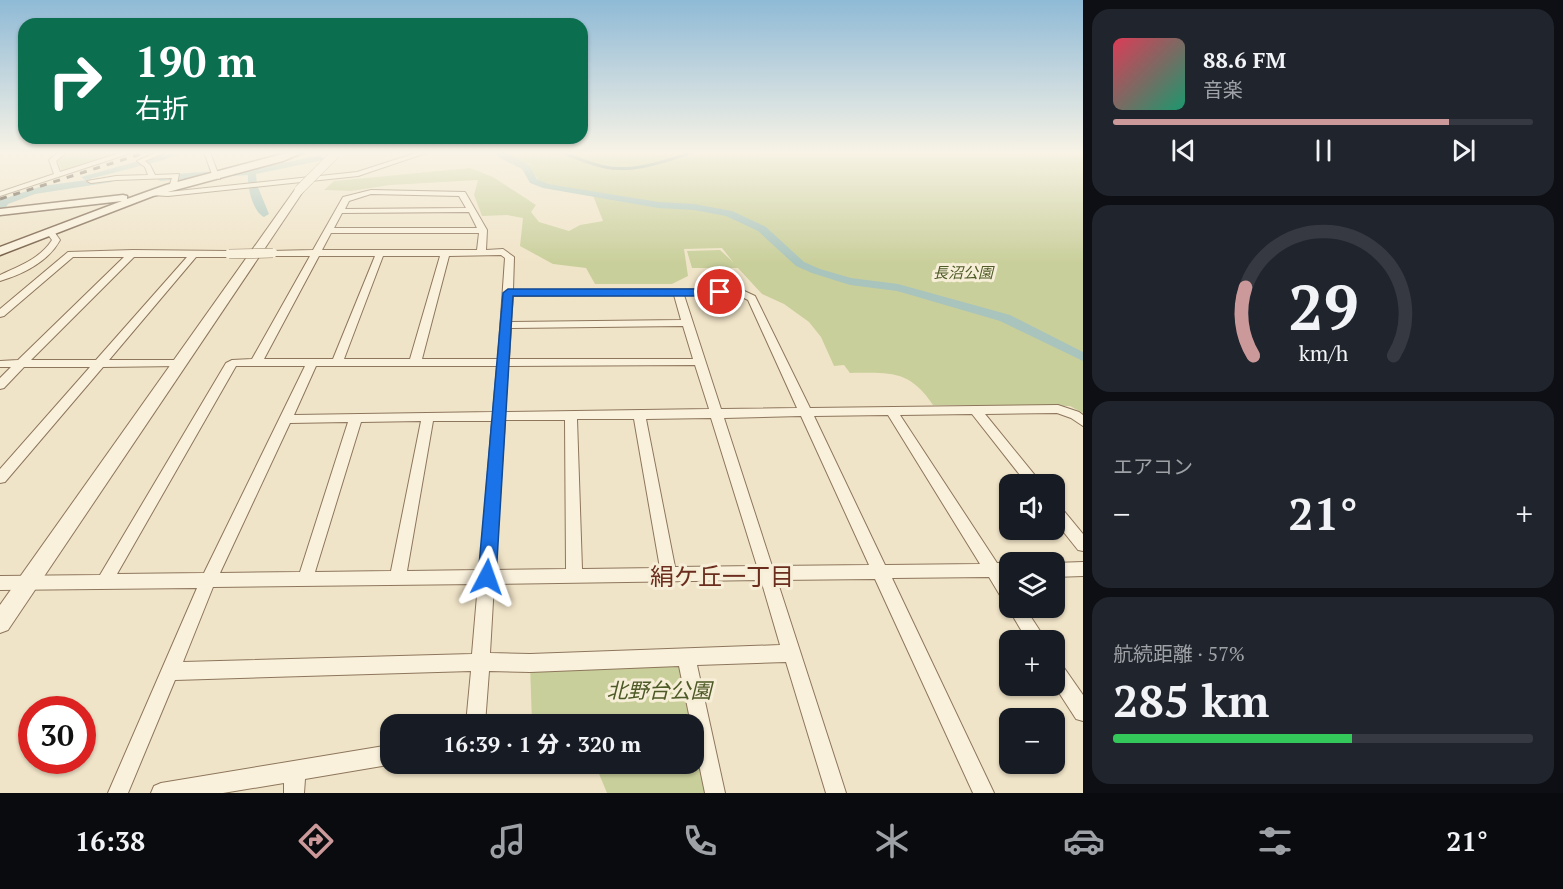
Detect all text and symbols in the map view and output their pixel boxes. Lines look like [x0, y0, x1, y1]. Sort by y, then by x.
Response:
text: 190 m [135, 33, 256, 89]
icon: right [36, 42, 114, 120]
text: 88.6 FM [1203, 45, 1286, 74]
text: 音楽 [1203, 76, 1243, 103]
text: 右折 [135, 90, 189, 126]
icon: previous [1167, 134, 1200, 167]
icon: pause [1307, 134, 1340, 167]
icon: next [1447, 134, 1480, 167]
park label: 長沼公園 [933, 262, 995, 282]
text: 29 [1288, 265, 1358, 348]
pin [694, 266, 745, 317]
icon: arrive [703, 275, 736, 308]
text: km/h [1298, 339, 1348, 367]
text: エアコン [1113, 453, 1193, 480]
map controls [999, 474, 1065, 774]
button: sound [999, 474, 1065, 540]
text: 21° [1288, 483, 1358, 543]
text: − [1113, 492, 1131, 535]
text: + [1515, 492, 1533, 535]
position arrow [455, 545, 519, 609]
button: layers [999, 552, 1065, 618]
district label: 絹ケ丘一丁目 [650, 560, 794, 592]
button: + [999, 630, 1065, 696]
text: 航続距離 · 57% [1113, 640, 1245, 667]
text: 285 km [1113, 670, 1269, 730]
park label: 北野台公園 [607, 676, 714, 704]
speed limit sign: 30 [18, 696, 96, 774]
button: − [999, 708, 1065, 774]
text: 16:39 · 1 分 · 320 m [443, 729, 641, 758]
icon: directions [295, 820, 337, 862]
icon: music [487, 820, 529, 862]
icon: phone [679, 820, 721, 862]
icon: climate [871, 820, 913, 862]
icon: car [1063, 820, 1105, 862]
icon: filters [1254, 820, 1296, 862]
text: 16:38 [75, 823, 145, 859]
text: 21° [1446, 823, 1488, 859]

